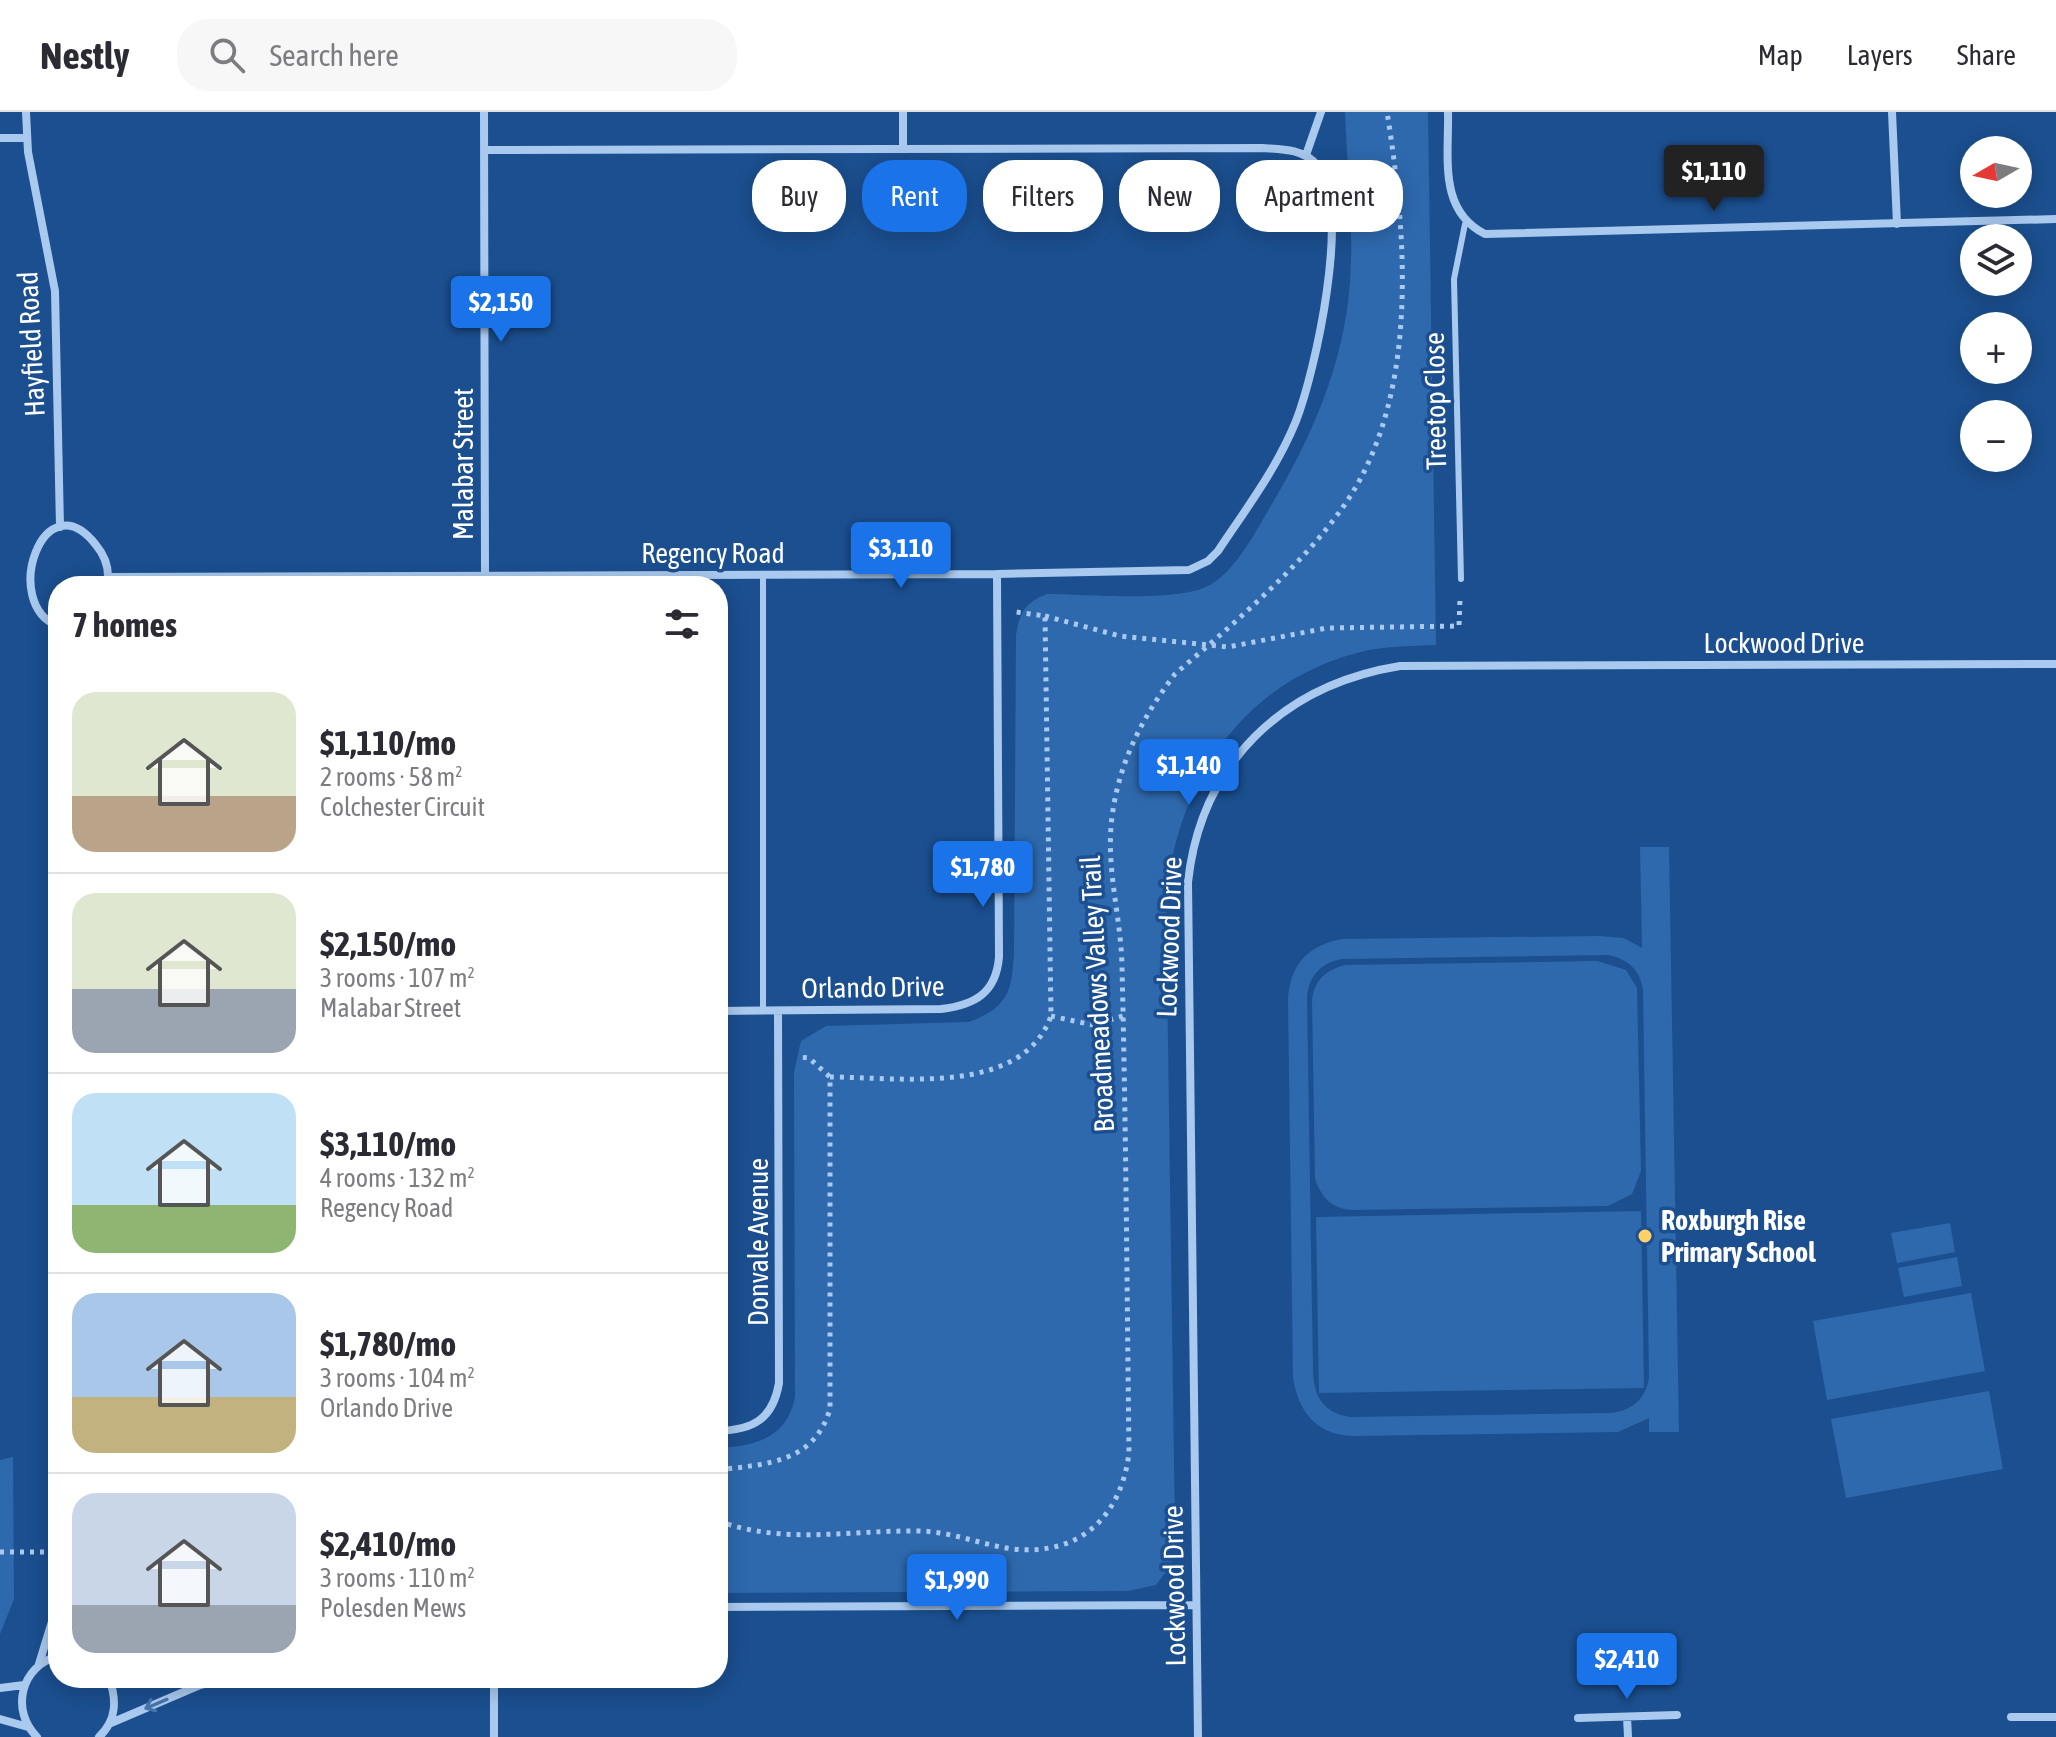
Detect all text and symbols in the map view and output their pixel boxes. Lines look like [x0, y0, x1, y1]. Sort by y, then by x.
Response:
search box [177, 19, 737, 91]
icon: search [205, 33, 249, 77]
text: Nestly [40, 34, 129, 77]
text: Search here [269, 38, 399, 72]
text: Map [1758, 39, 1803, 71]
text: Layers [1847, 39, 1913, 71]
text: Share [1957, 39, 2016, 71]
north arrow [1960, 136, 2032, 208]
map controls [1960, 136, 2032, 472]
pin: $1,110 [1649, 145, 1779, 213]
text: $1,110 [1682, 156, 1746, 186]
chip: Buy [752, 160, 846, 232]
chip: Rent [862, 160, 967, 232]
chip: Filters [983, 160, 1103, 232]
chip: New [1119, 160, 1220, 232]
chip: Apartment [1236, 160, 1403, 232]
button: layers [1960, 224, 2032, 296]
street label: Hayfield Road [11, 271, 51, 417]
pin: $2,150 [436, 276, 566, 344]
text: $2,150 [469, 287, 533, 317]
button: + [1960, 312, 2032, 384]
street label: Treetop Close [1418, 332, 1452, 470]
street label: Malabar Street [447, 388, 479, 540]
button: − [1960, 400, 2032, 472]
pin: $3,110 [836, 522, 966, 590]
text: $3,110 [869, 533, 933, 563]
street label: Regency Road [641, 537, 785, 569]
icon: filters [660, 602, 704, 646]
text: 7 homes [72, 605, 177, 644]
street label: Lockwood Drive [1704, 627, 1864, 659]
text: $1,110/mo [320, 723, 456, 762]
icon: home [136, 724, 232, 820]
pin: $1,140 [1124, 739, 1254, 807]
text: $1,140 [1157, 750, 1221, 780]
text: 2 rooms · 58 m² [320, 762, 462, 792]
text: Colchester Circuit [320, 792, 485, 822]
pin: $1,780 [918, 841, 1048, 909]
text: $1,780 [951, 852, 1015, 882]
street label: Broadmeadows Valley Trail [1074, 854, 1120, 1133]
street label: Lockwood Drive [1150, 856, 1188, 1018]
text: $2,150/mo [320, 924, 456, 963]
icon: home [136, 925, 232, 1021]
text: 3 rooms · 107 m² [320, 963, 475, 993]
street label: Orlando Drive [801, 970, 945, 1004]
text: Malabar Street [320, 993, 461, 1023]
text: $3,110/mo [320, 1124, 456, 1163]
icon: home [136, 1125, 232, 1221]
street label: Donvale Avenue [742, 1158, 774, 1326]
text: 4 rooms · 132 m² [320, 1163, 475, 1193]
text: Regency Road [320, 1193, 453, 1223]
place label: Roxburgh Rise Primary School [1661, 1204, 1816, 1268]
marker: Roxburgh Rise Primary School [1636, 1227, 1654, 1245]
text: $1,780/mo [320, 1324, 456, 1363]
icon: home [136, 1325, 232, 1421]
text: 3 rooms · 104 m² [320, 1363, 475, 1393]
text: Orlando Drive [320, 1393, 453, 1423]
street label: Lockwood Drive [1157, 1505, 1191, 1667]
text: $2,410/mo [320, 1524, 456, 1563]
icon: home [136, 1525, 232, 1621]
pin: $1,990 [892, 1554, 1022, 1622]
text: 3 rooms · 110 m² [320, 1563, 475, 1593]
text: $1,990 [925, 1565, 989, 1595]
text: Polesden Mews [320, 1593, 466, 1623]
pin: $2,410 [1562, 1633, 1692, 1701]
text: $2,410 [1595, 1644, 1659, 1674]
one-way arrow [144, 1697, 168, 1712]

